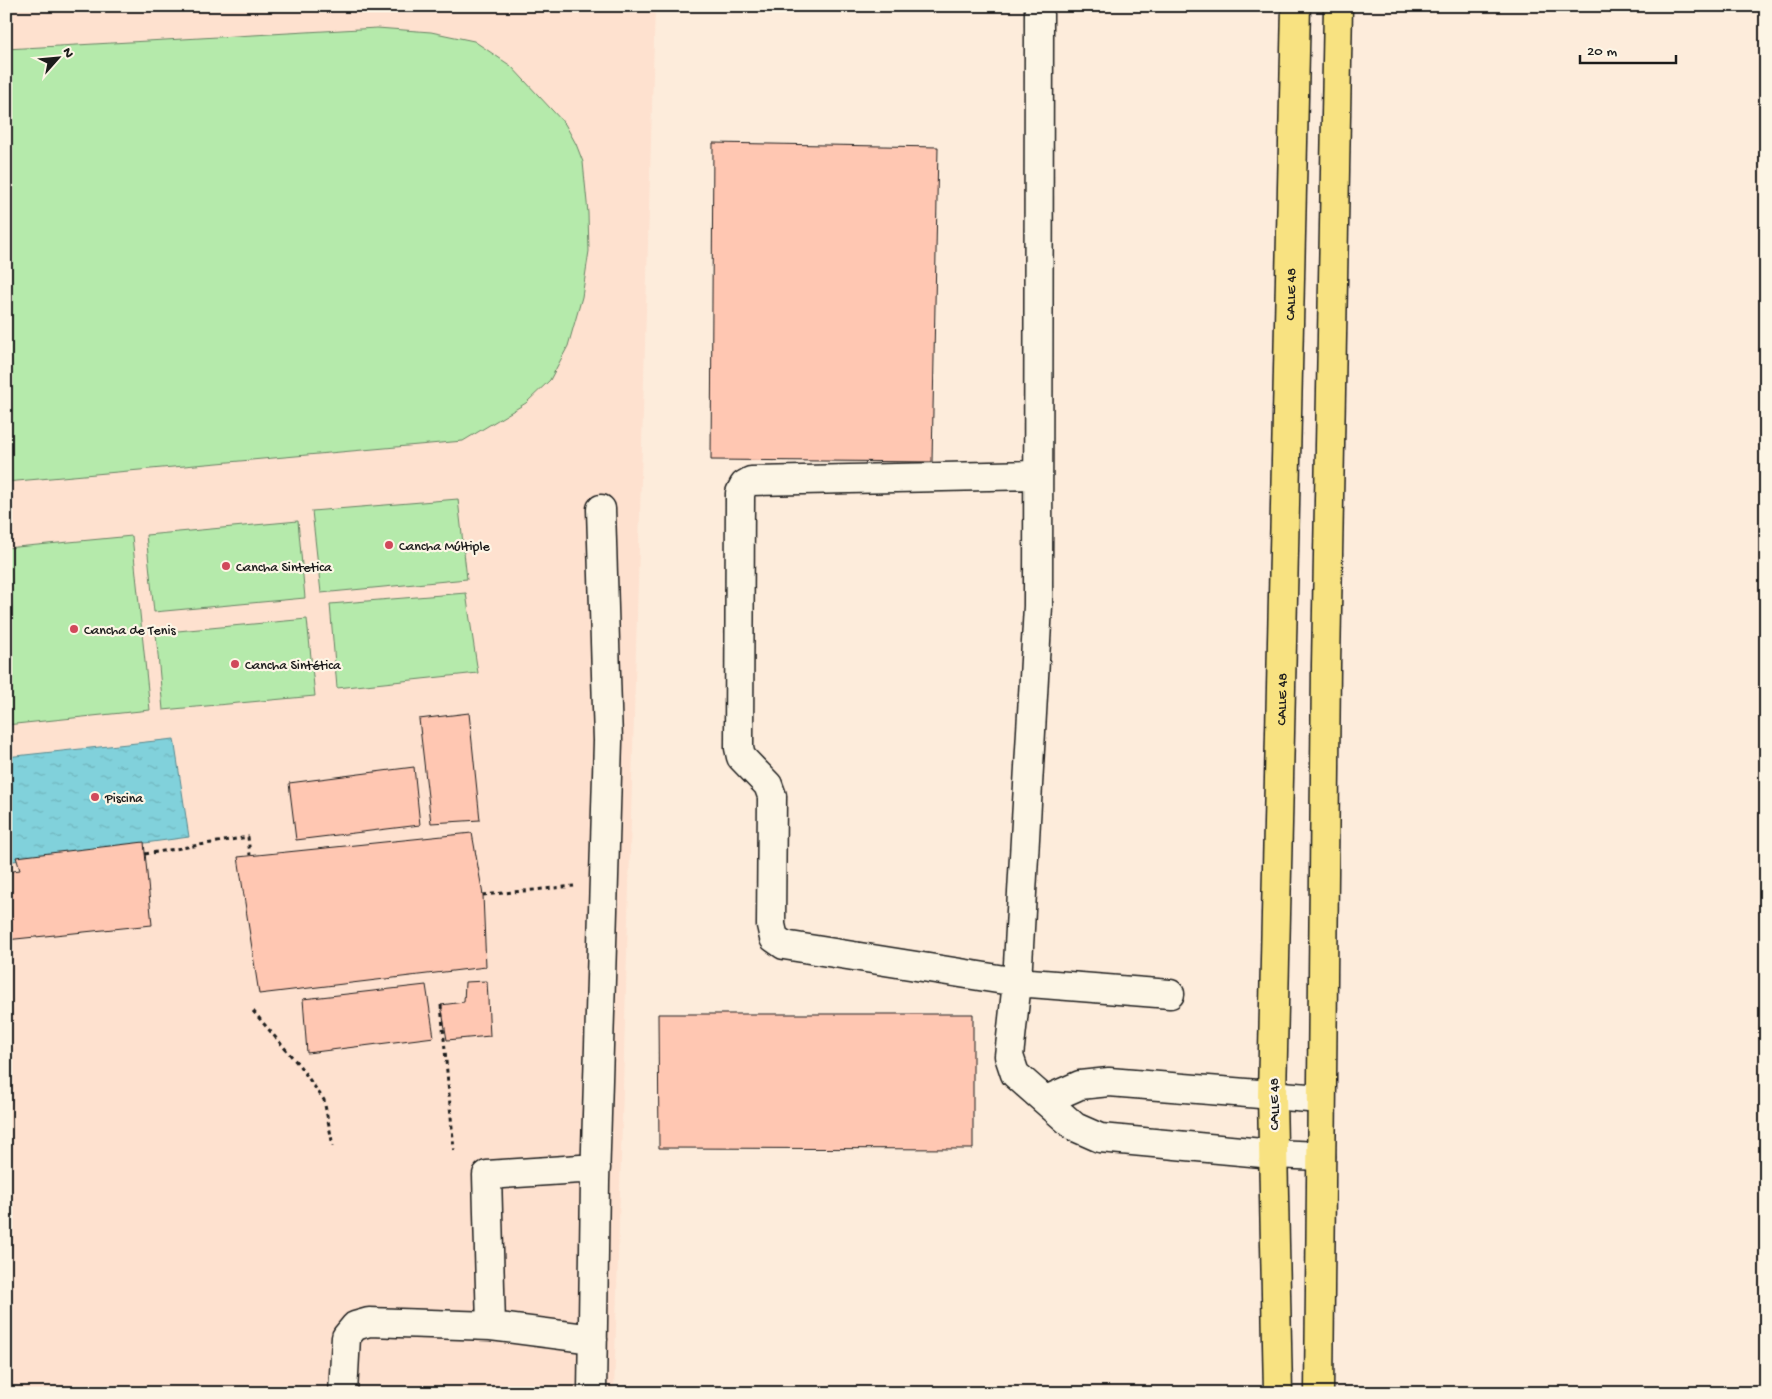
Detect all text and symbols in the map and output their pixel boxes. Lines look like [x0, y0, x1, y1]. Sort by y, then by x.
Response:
north arrow [32, 32, 82, 82]
scale bar [1580, 32, 1676, 64]
text: 20 m [1587, 43, 1617, 61]
text: N [58, 45, 77, 61]
street label: CALLE 48 [1283, 268, 1301, 321]
marker: Cancha Múltiple [383, 539, 395, 551]
place label: Cancha Múltiple [399, 539, 490, 556]
marker: Cancha Sintetica [220, 560, 232, 572]
place label: Cancha Sintetica [236, 560, 333, 577]
marker: Cancha de Tenis [68, 623, 80, 635]
place label: Cancha de Tenis [84, 623, 176, 640]
marker: Cancha Sintética [229, 658, 241, 670]
place label: Cancha Sintética [245, 658, 342, 675]
street label: CALLE 48 [1274, 672, 1292, 726]
marker: Piscina [89, 791, 101, 803]
place label: Piscina [104, 791, 144, 808]
street label: CALLE 48 [1267, 1077, 1284, 1130]

